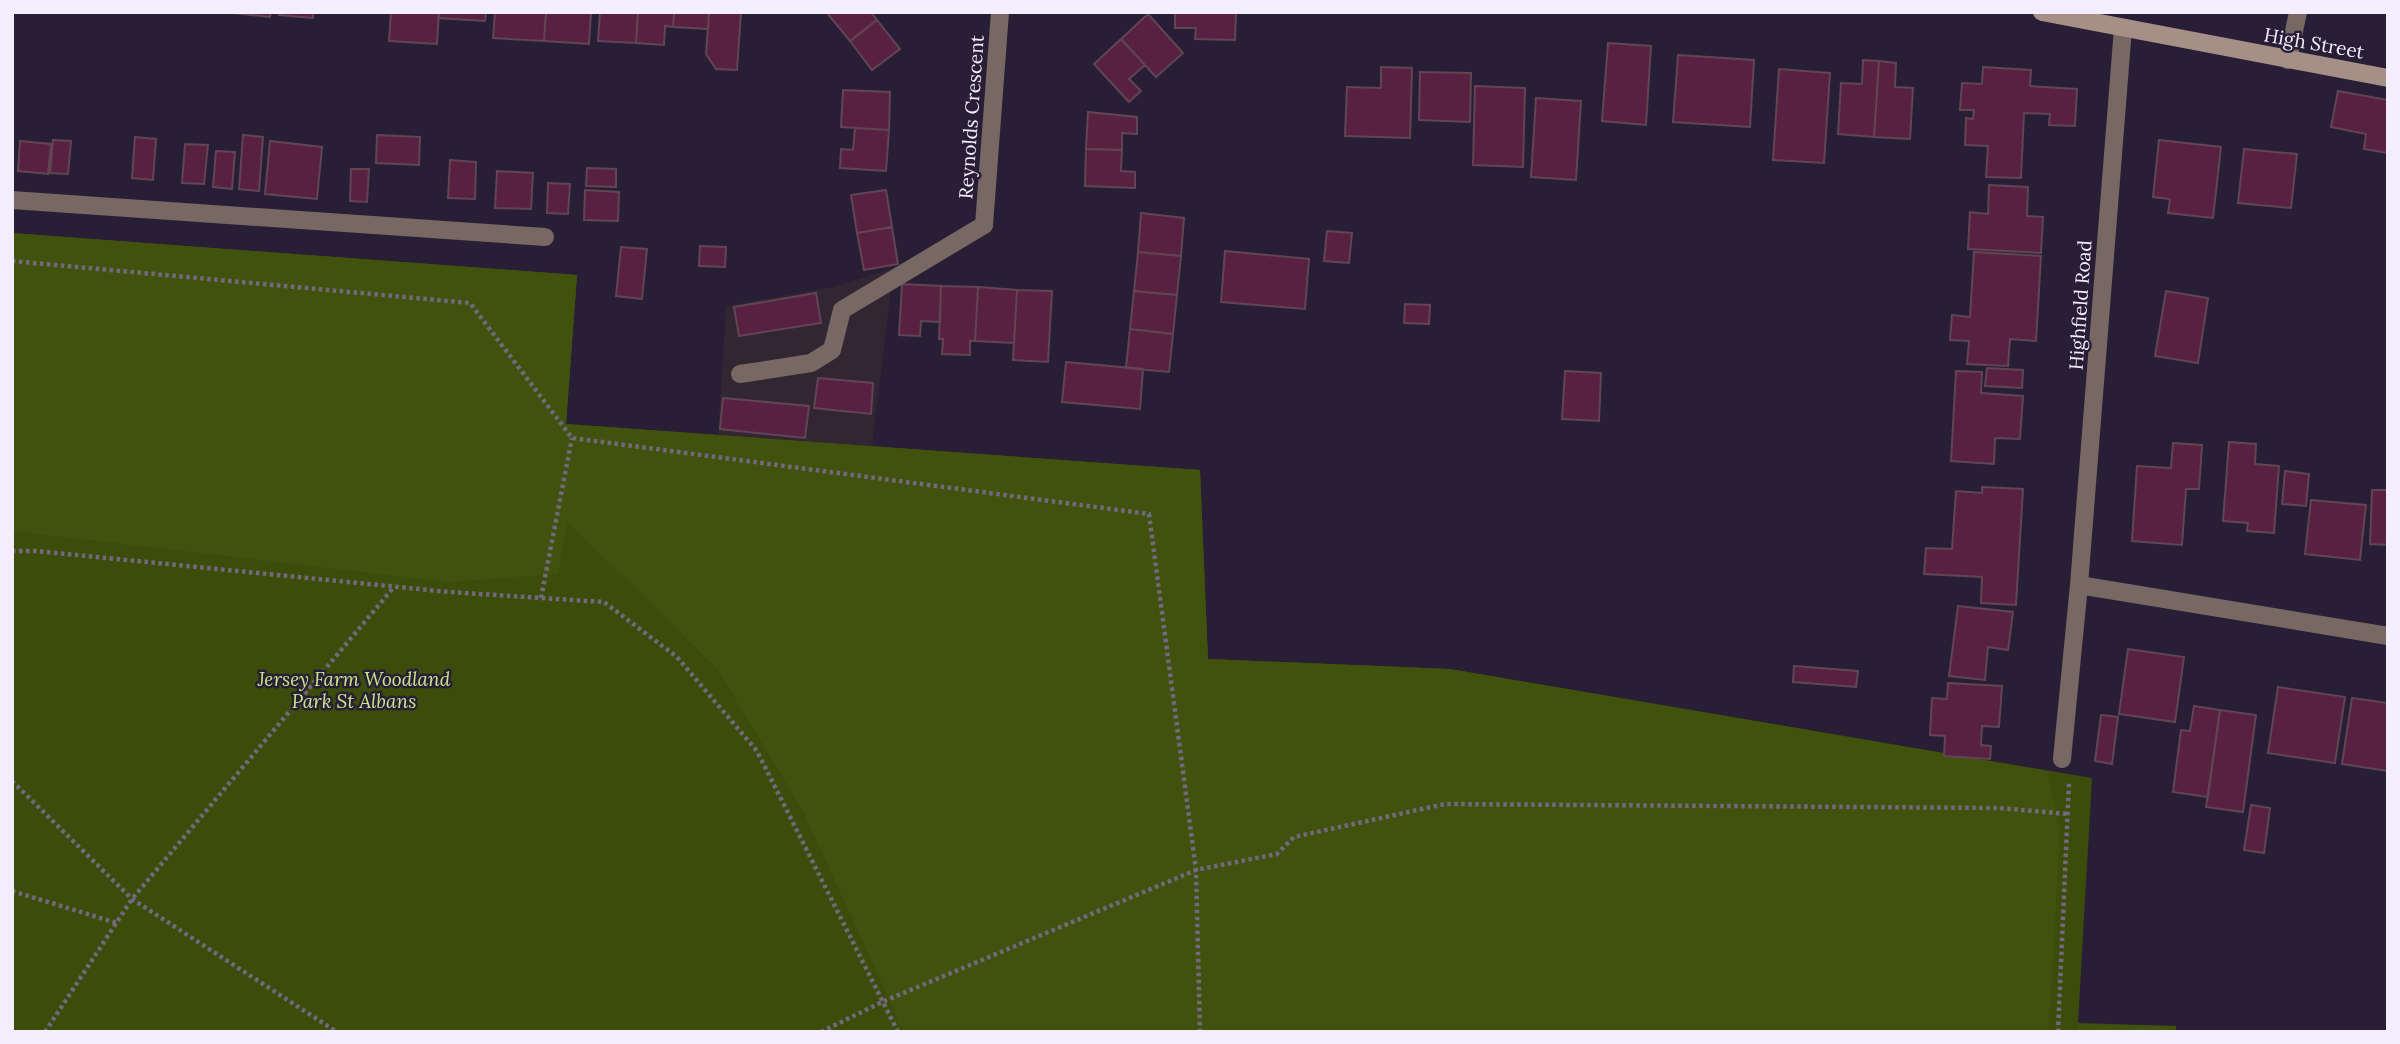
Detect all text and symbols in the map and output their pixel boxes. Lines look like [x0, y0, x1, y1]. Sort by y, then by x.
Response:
street label: High Street [2262, 22, 2367, 64]
street label: Reynolds Crescent [953, 33, 989, 200]
street label: Highfield Road [2063, 239, 2097, 371]
park label: Jersey Farm Woodland Park St Albans [257, 667, 451, 713]

